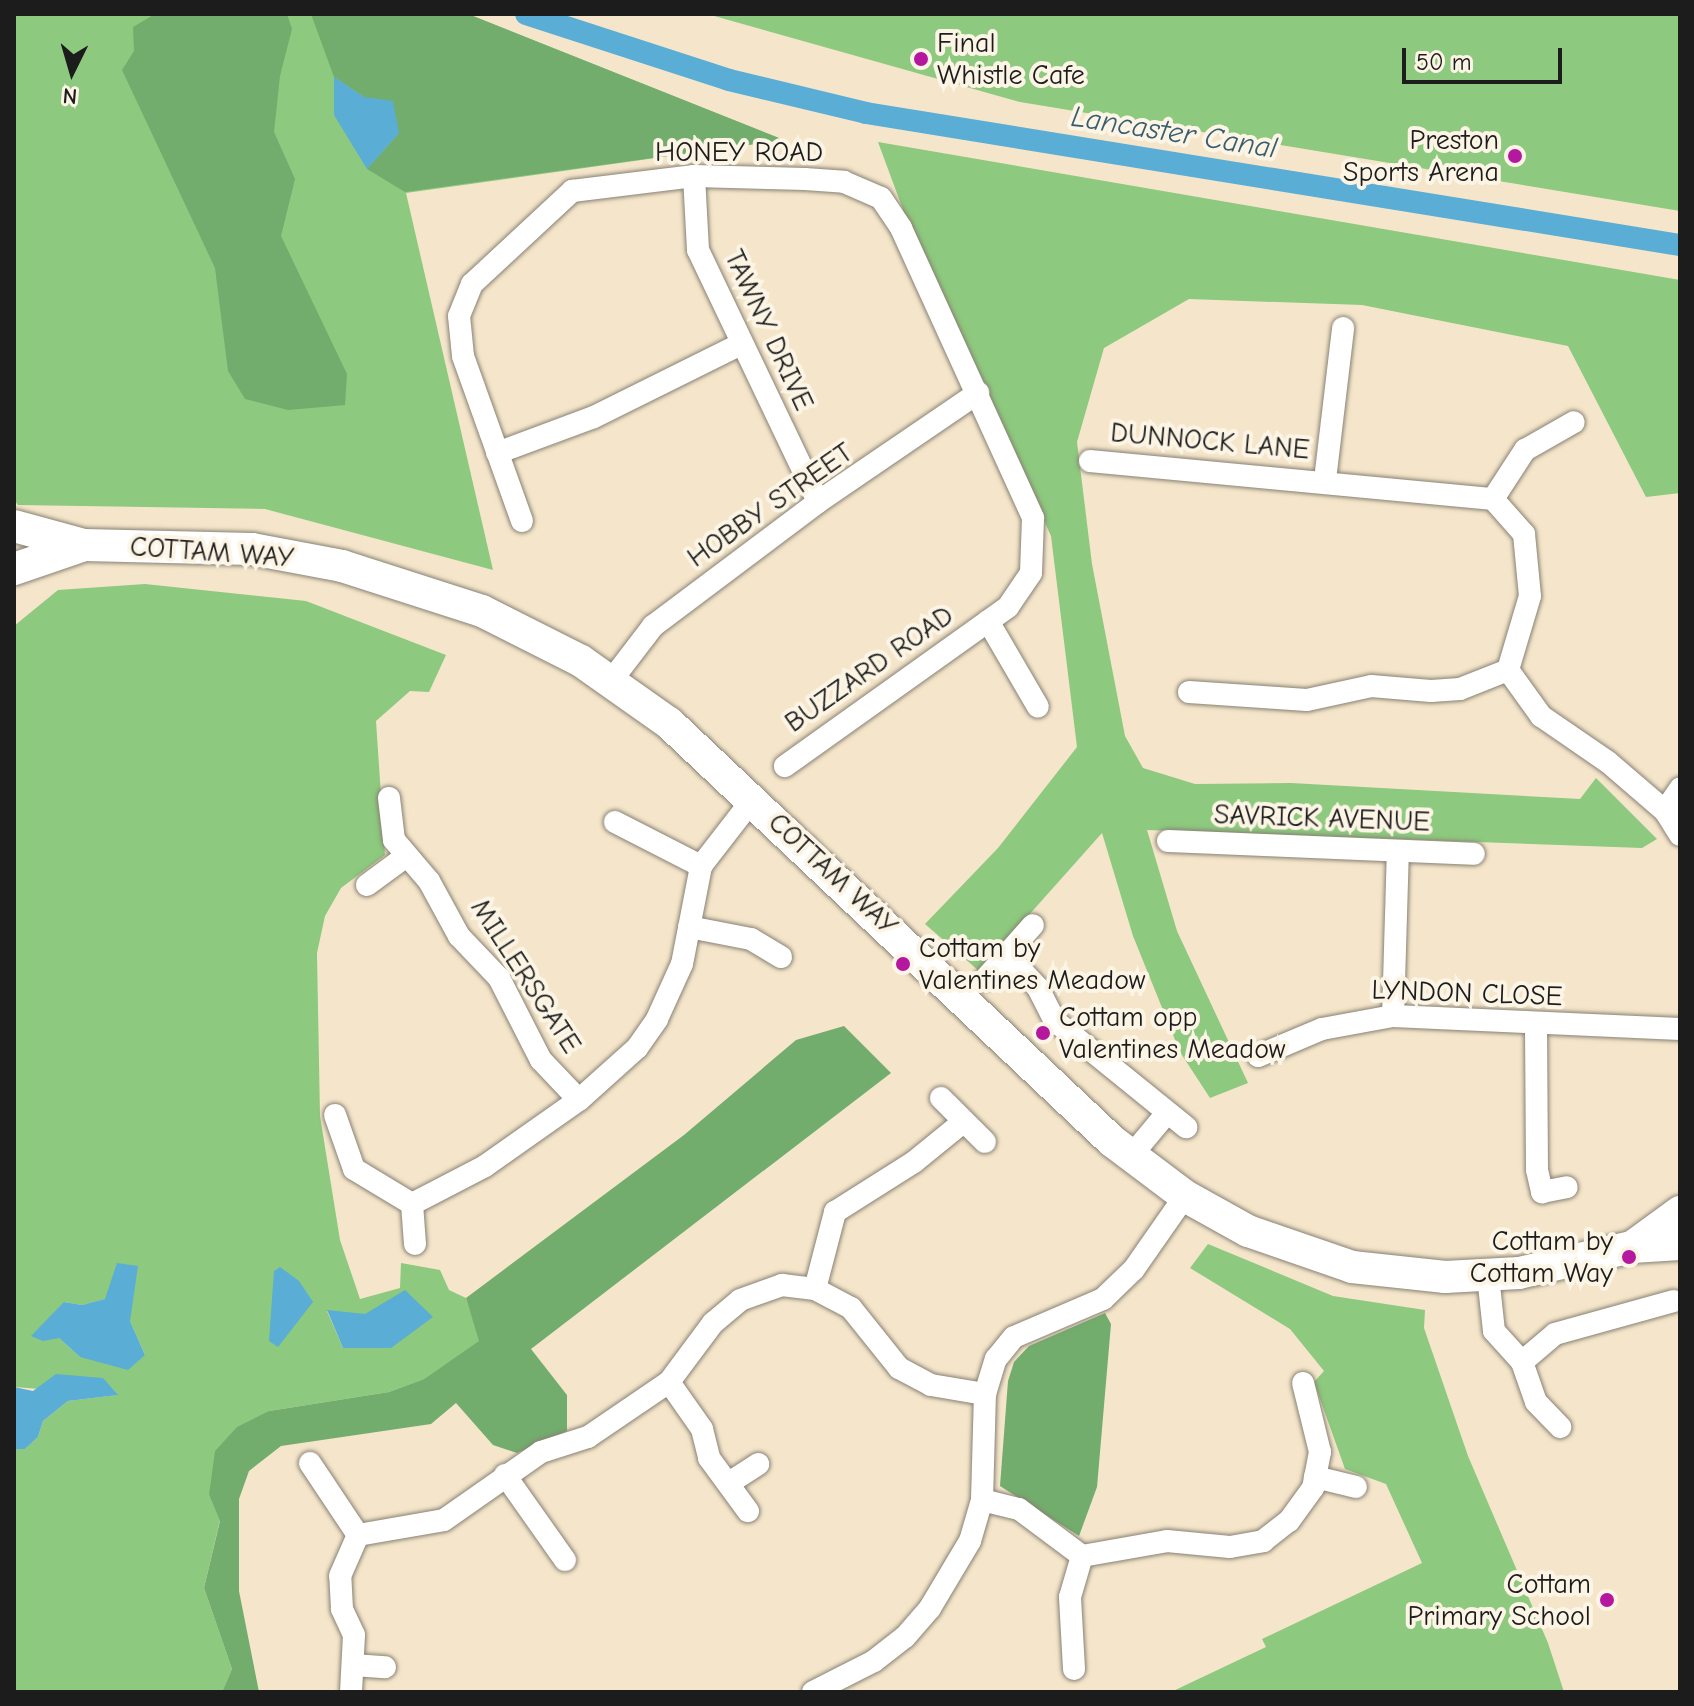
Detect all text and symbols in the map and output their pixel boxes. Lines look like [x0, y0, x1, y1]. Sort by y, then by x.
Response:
place label: Final Whistle Cafe [937, 26, 1085, 92]
north arrow [32, 32, 112, 112]
scale bar [1406, 32, 1566, 82]
text: 50 m [1416, 48, 1472, 76]
marker: Final Whistle Cafe [912, 50, 930, 68]
text: N [62, 82, 78, 109]
water label: Lancaster Canal [1069, 99, 1279, 167]
place label: Preston Sports Arena [1343, 123, 1499, 189]
street label: HONEY ROAD [655, 135, 823, 169]
marker: Preston Sports Arena [1506, 147, 1524, 165]
street label: TAWNY DRIVE [717, 244, 821, 416]
street label: DUNNOCK LANE [1109, 416, 1311, 466]
street label: HOBBY STREET [681, 436, 859, 574]
street label: COTTAM WAY [129, 530, 295, 574]
street label: BUZZARD ROAD [778, 599, 960, 739]
street label: SAVRICK AVENUE [1213, 797, 1431, 839]
street label: COTTAM WAY [761, 806, 905, 942]
street label: MILLERSGATE [464, 893, 588, 1059]
place label: Cottam by Valentines Meadow [919, 931, 1145, 997]
marker: Cottam by Valentines Meadow [894, 955, 912, 973]
street label: LYNDON CLOSE [1371, 973, 1563, 1013]
place label: Cottam opp Valentines Meadow [1059, 1000, 1285, 1066]
marker: Cottam opp Valentines Meadow [1034, 1024, 1052, 1042]
place label: Cottam by Cottam Way [1470, 1224, 1613, 1290]
marker: Cottam by Cottam Way [1620, 1248, 1638, 1266]
place label: Cottam Primary School [1408, 1567, 1591, 1633]
marker: Cottam Primary School [1598, 1591, 1616, 1609]

